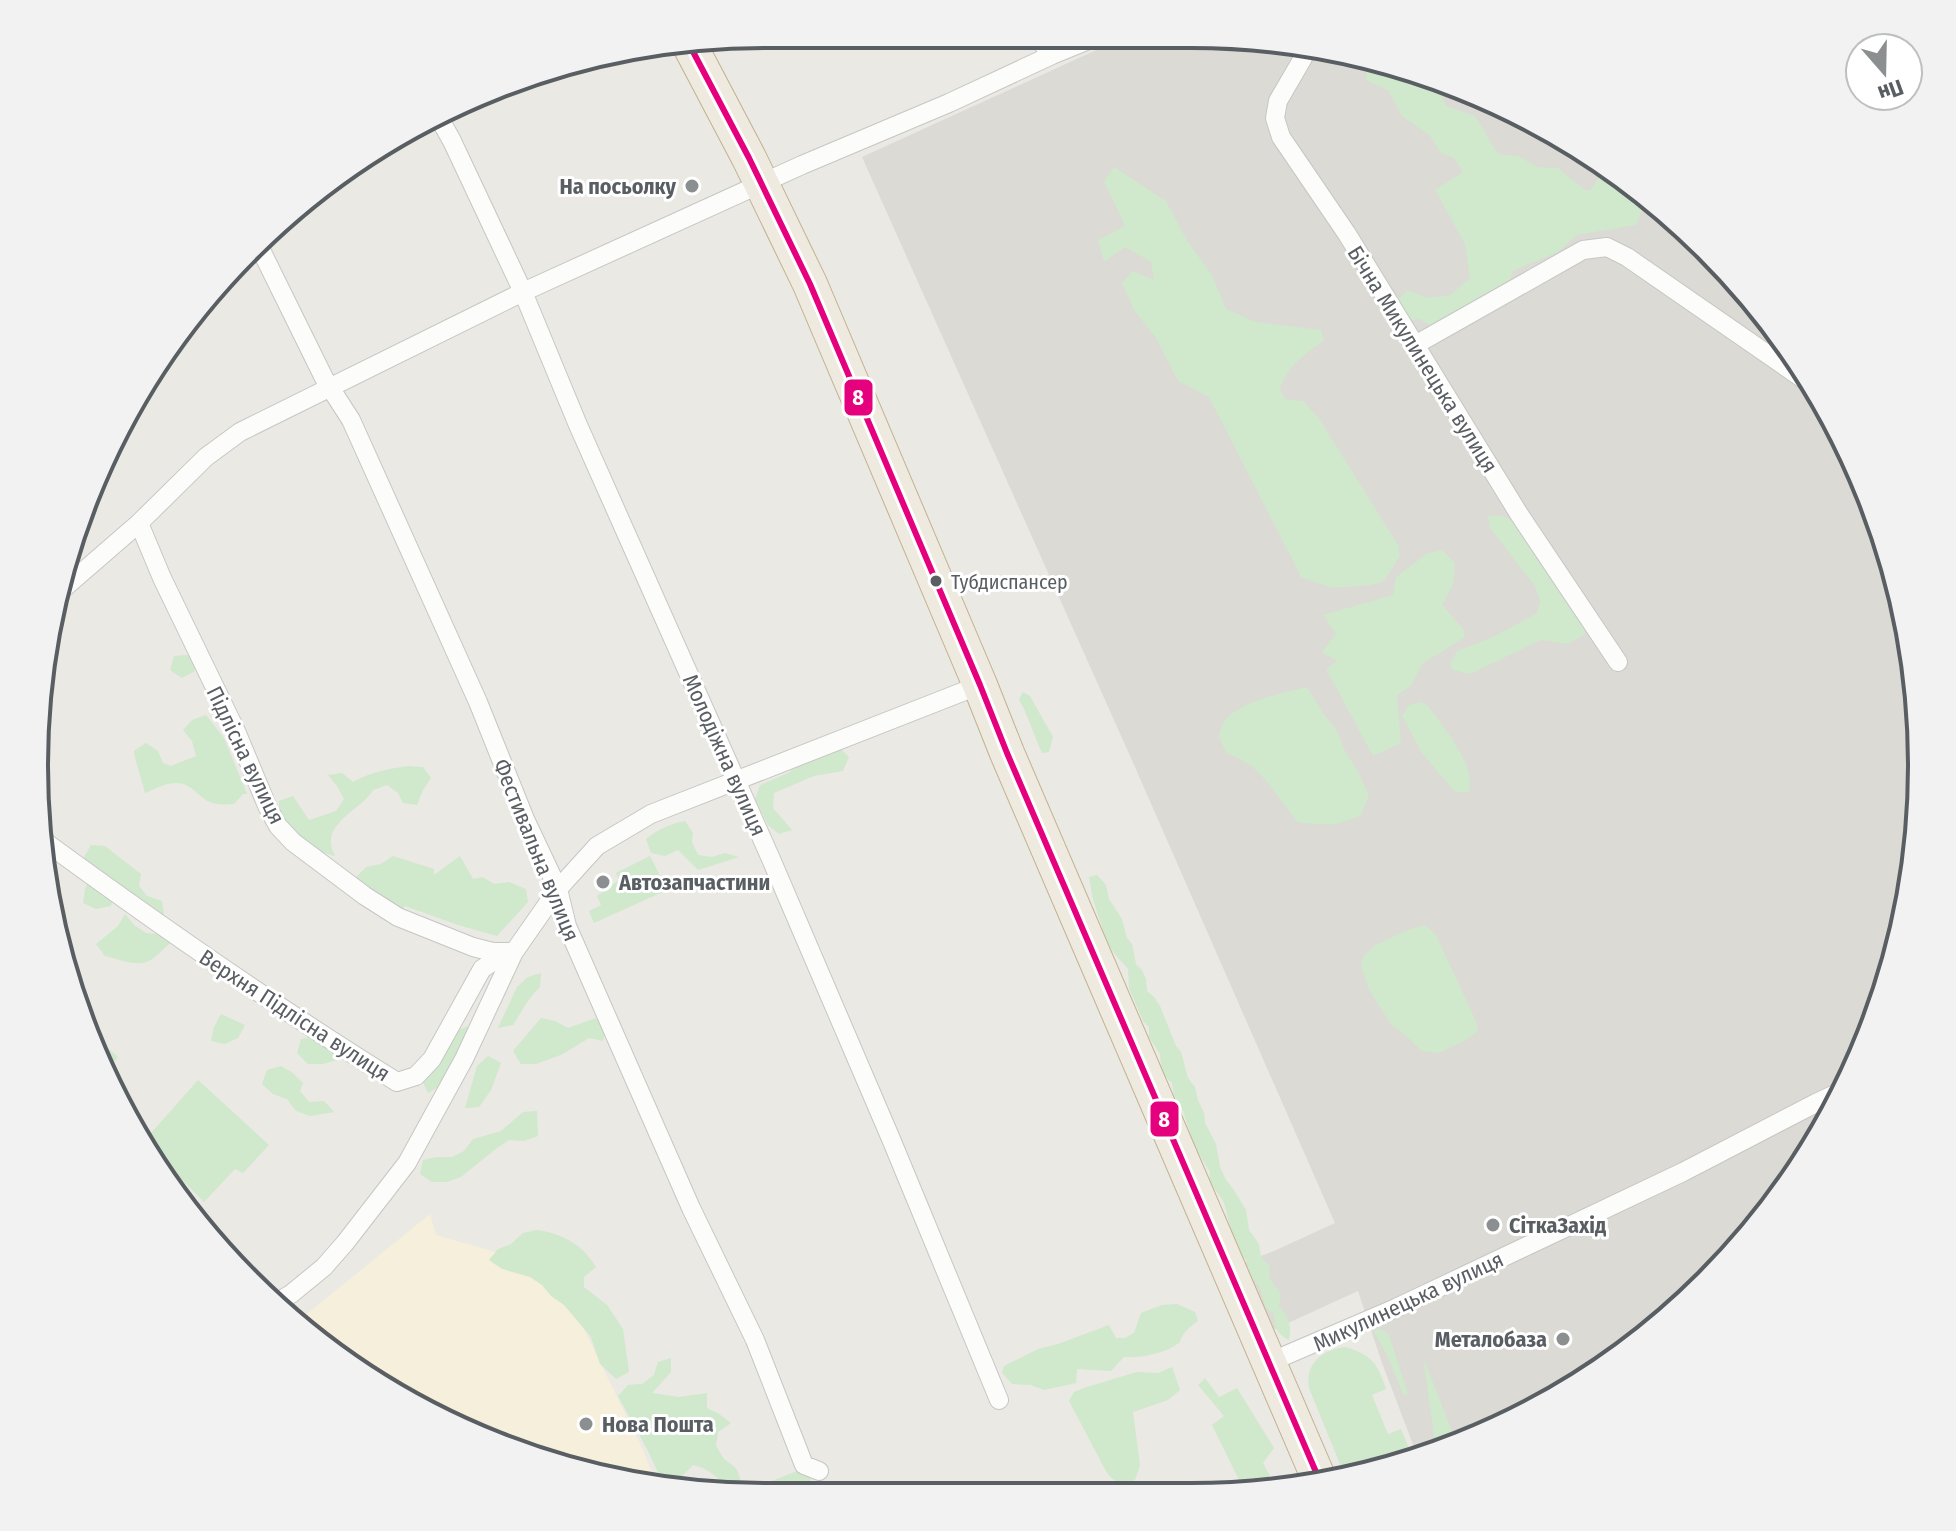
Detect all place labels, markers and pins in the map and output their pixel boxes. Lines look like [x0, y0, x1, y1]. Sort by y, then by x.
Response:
place label: На посьолку [560, 173, 677, 200]
marker: На посьолку [683, 177, 701, 195]
place label: Тубдиспансер [951, 570, 1068, 594]
marker: Тубдиспансер [928, 573, 944, 589]
place label: Автозапчастини [618, 869, 770, 896]
marker: Автозапчастини [594, 873, 612, 891]
place label: СіткаЗахід [1509, 1212, 1606, 1239]
marker: СіткаЗахід [1484, 1216, 1502, 1234]
place label: Металобаза [1435, 1326, 1547, 1353]
marker: Металобаза [1554, 1330, 1572, 1348]
place label: Нова Пошта [602, 1411, 714, 1438]
marker: Нова Пошта [577, 1415, 595, 1433]

